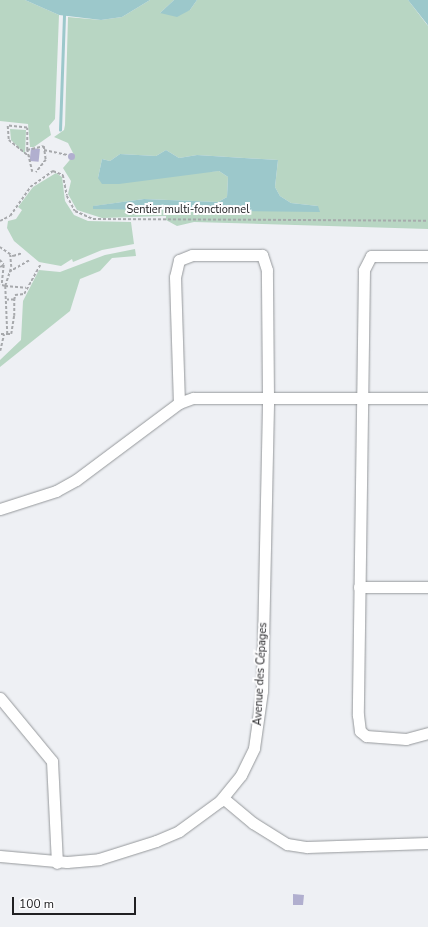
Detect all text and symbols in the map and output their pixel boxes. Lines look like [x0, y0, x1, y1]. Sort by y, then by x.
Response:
street label: Sentier multi-fonctionnel [127, 203, 249, 217]
street label: Avenue des Cépages [252, 622, 270, 726]
scale bar [14, 889, 138, 915]
text: 100 m [19, 896, 54, 912]

